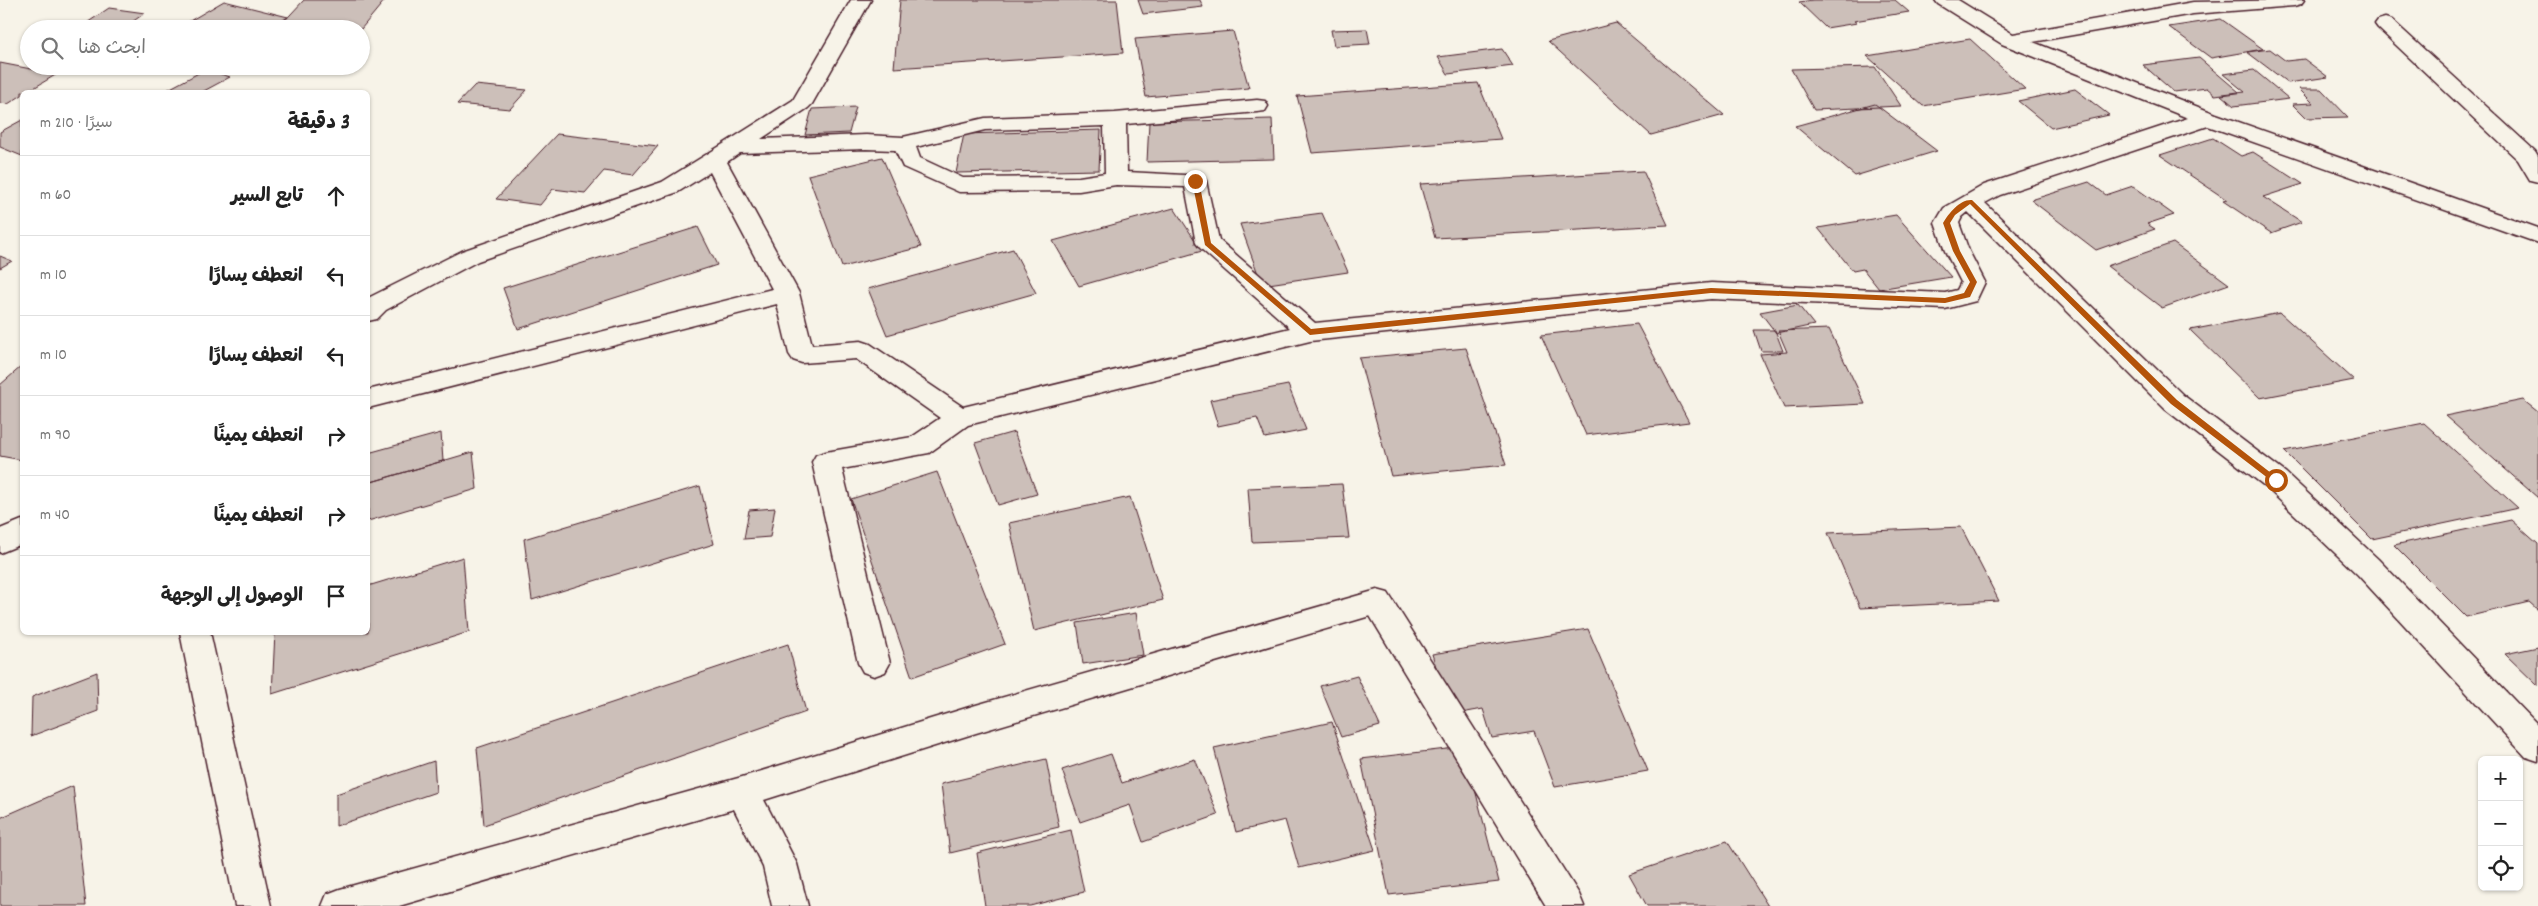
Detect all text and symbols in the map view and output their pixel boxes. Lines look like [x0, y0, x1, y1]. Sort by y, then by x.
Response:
search box [20, 20, 370, 75]
icon: search [38, 34, 66, 62]
text: ابحث هنا [78, 36, 146, 63]
text: 3 دقيقة [287, 109, 350, 139]
text: سيرًا · 210 m [40, 112, 113, 135]
route end [1184, 170, 1207, 193]
icon: ahead [322, 182, 350, 210]
text: 60 m [40, 184, 71, 207]
text: تابع السير [231, 184, 303, 211]
icon: left [322, 262, 350, 290]
text: 10 m [40, 264, 67, 287]
text: انعطف يسارًا [209, 264, 303, 291]
icon: left [322, 342, 350, 370]
text: 10 m [40, 344, 67, 367]
text: انعطف يسارًا [209, 344, 303, 371]
icon: right [322, 422, 350, 450]
text: 90 m [40, 424, 71, 447]
text: انعطف يمينًا [214, 424, 303, 451]
route start [2265, 469, 2288, 492]
icon: right [322, 502, 350, 530]
text: 40 m [40, 504, 70, 527]
text: انعطف يمينًا [214, 504, 303, 531]
icon: arrive [322, 582, 350, 610]
text: الوصول إلى الوجهة [161, 584, 303, 611]
map controls [2478, 756, 2523, 891]
button: + [2478, 756, 2523, 801]
button: − [2478, 801, 2523, 846]
button: locate [2478, 846, 2523, 891]

